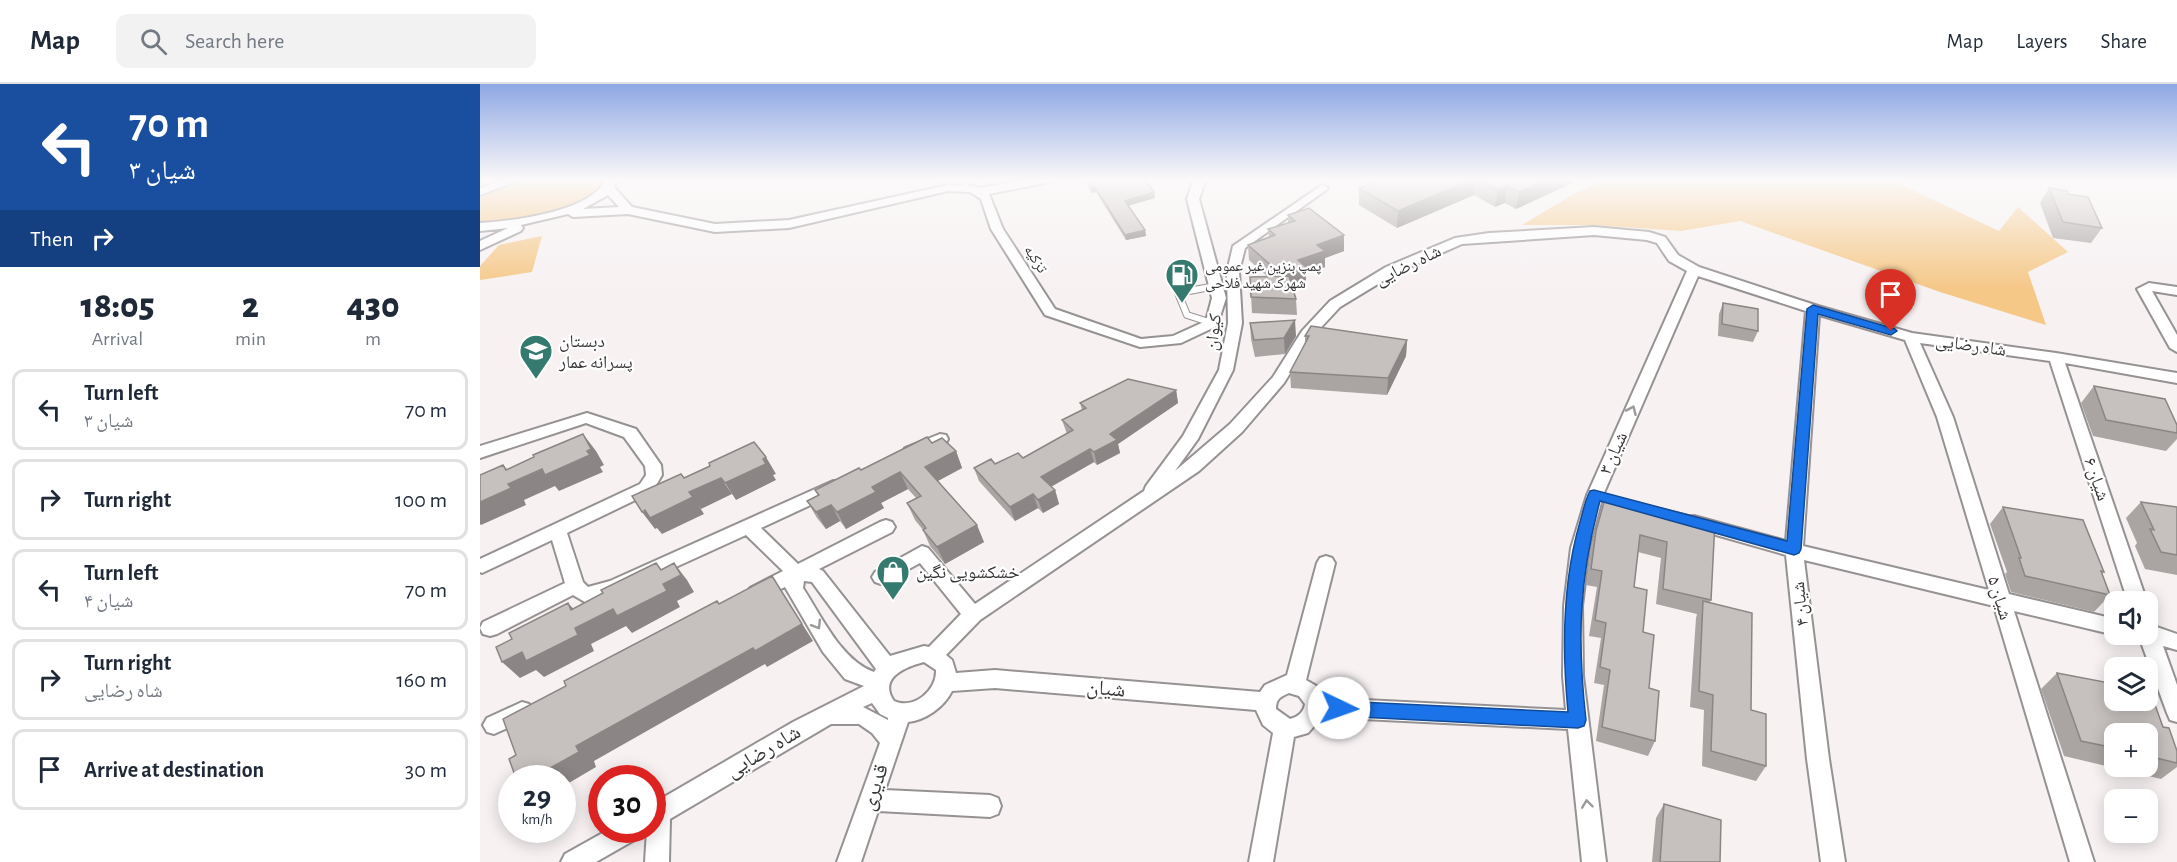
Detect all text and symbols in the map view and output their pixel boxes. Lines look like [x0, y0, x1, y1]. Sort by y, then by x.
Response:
search box [116, 14, 536, 68]
icon: search [137, 25, 170, 58]
text: Map [30, 27, 80, 55]
text: Search here [185, 30, 284, 52]
text: Map [1947, 31, 1983, 52]
text: Layers [2016, 31, 2067, 52]
text: Share [2100, 31, 2147, 52]
text: 70 m [129, 103, 209, 145]
icon: left [30, 108, 108, 186]
text: شیان ۳ [129, 157, 196, 184]
icon: right [86, 222, 119, 255]
text: Then [30, 228, 74, 250]
street label: شاه رضایی [1373, 242, 1445, 290]
street label: تزکیه [1020, 243, 1050, 277]
fuel station icon: پمپ بنزین غیر عمومی شهرک شهید فلاحی [1164, 257, 1200, 304]
place label: پمپ بنزین غیر عمومی شهرک شهید فلاحی [1205, 259, 1321, 293]
pin [1865, 269, 1916, 331]
icon: arrive [1874, 278, 1907, 311]
text: 18:05 [80, 288, 154, 324]
text: 2 [242, 288, 259, 324]
text: 430 [347, 288, 400, 324]
street label: کیوان [1203, 312, 1226, 352]
text: Arrival [92, 329, 143, 349]
text: min [235, 329, 266, 349]
text: m [365, 329, 381, 349]
street label: شاه رضایی [1934, 332, 2007, 361]
school or university icon: دبستان پسرانه عمار [518, 333, 554, 380]
place label: دبستان پسرانه عمار [558, 333, 633, 373]
text: Turn left [84, 382, 158, 404]
icon: left [33, 393, 66, 426]
text: 70 m [405, 399, 447, 421]
one-way arrow [1625, 405, 1637, 416]
text: شیان ۳ [84, 411, 133, 431]
street label: شیان ۳ [1597, 429, 1632, 478]
street label: شیان ۶ [2079, 455, 2112, 504]
icon: right [33, 483, 66, 516]
text: Turn right [84, 489, 171, 511]
text: 100 m [395, 489, 447, 511]
shop icon: خشکشویی نگین [875, 554, 911, 601]
text: Turn left [84, 562, 158, 584]
place label: خشکشویی نگین [916, 564, 1020, 583]
icon: left [33, 573, 66, 606]
street label: شیان ۵ [1983, 574, 2014, 622]
text: 70 m [405, 579, 447, 601]
street label: شیان ۴ [1790, 581, 1813, 627]
text: شیان ۴ [84, 591, 133, 611]
map controls [2104, 591, 2158, 843]
button: sound [2104, 591, 2158, 645]
one-way arrow [809, 619, 821, 629]
text: Turn right [84, 652, 171, 674]
button: layers [2104, 657, 2158, 711]
icon: right [33, 663, 66, 696]
text: 160 m [396, 669, 447, 691]
street label: شیان [1086, 676, 1126, 702]
position arrow [1307, 676, 1371, 740]
text: شاه رضایی [84, 681, 163, 701]
street label: شاه رضایی [722, 721, 805, 783]
button: + [2104, 723, 2158, 777]
icon: arrive [33, 753, 66, 786]
text: Arrive at destination [84, 759, 264, 781]
text: 30 m [405, 759, 447, 781]
street label: قدیری [857, 761, 893, 813]
speed limit sign: 30 [588, 765, 666, 843]
text: 29 [523, 782, 551, 812]
button: − [2104, 789, 2158, 843]
one-way arrow [1581, 799, 1594, 808]
text: km/h [522, 812, 552, 827]

